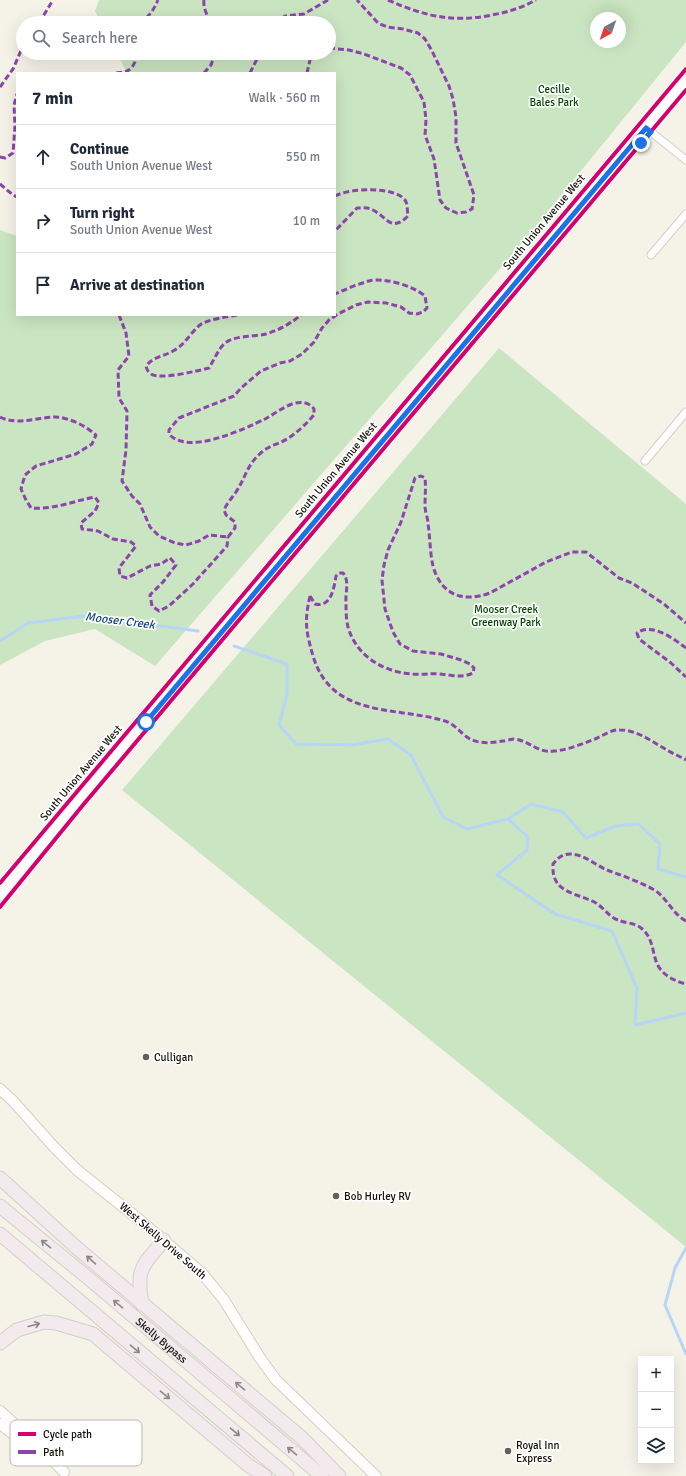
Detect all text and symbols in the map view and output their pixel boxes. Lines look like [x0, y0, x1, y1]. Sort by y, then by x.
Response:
north arrow [590, 12, 626, 48]
search box [16, 16, 336, 60]
icon: search [30, 27, 52, 49]
text: Search here [62, 29, 138, 47]
park label: Cecille Bales Park [529, 83, 579, 109]
text: 7 min [32, 88, 73, 109]
text: Walk · 560 m [249, 90, 320, 106]
route end [632, 134, 650, 152]
text: Continue [70, 140, 129, 158]
icon: ahead [32, 146, 54, 168]
text: 550 m [286, 149, 320, 165]
text: South Union Avenue West [70, 158, 212, 174]
street label: South Union Avenue West [500, 172, 588, 272]
text: Turn right [70, 204, 135, 222]
icon: right [32, 210, 54, 232]
text: 10 m [293, 213, 320, 229]
text: South Union Avenue West [70, 222, 212, 238]
icon: arrive [32, 274, 54, 296]
text: Arrive at destination [70, 276, 205, 294]
street label: South Union Avenue West [292, 420, 380, 520]
park label: Mooser Creek Greenway Park [471, 603, 541, 629]
water label: Mooser Creek [84, 609, 157, 633]
route start [137, 713, 155, 731]
street label: South Union Avenue West [37, 723, 125, 823]
place label: Culligan [154, 1051, 193, 1064]
marker: Culligan [141, 1052, 151, 1062]
place label: Bob Hurley RV [344, 1190, 412, 1203]
marker: Bob Hurley RV [331, 1191, 341, 1201]
street label: West Skelly Drive South [117, 1200, 209, 1282]
one-way arrow [41, 1239, 52, 1248]
one-way arrow [86, 1256, 96, 1265]
one-way arrow [113, 1299, 124, 1308]
street label: Skelly Bypass [133, 1315, 190, 1366]
one-way arrow [27, 1321, 40, 1328]
one-way arrow [130, 1344, 141, 1353]
map controls [638, 1356, 674, 1464]
button: + [638, 1356, 674, 1392]
one-way arrow [235, 1381, 245, 1390]
one-way arrow [160, 1390, 171, 1399]
button: − [638, 1392, 674, 1428]
legend [10, 1420, 142, 1466]
text: Cycle path [43, 1428, 92, 1441]
one-way arrow [230, 1428, 240, 1437]
button: layers [638, 1428, 674, 1464]
place label: Royal Inn Express [516, 1439, 559, 1465]
text: Path [43, 1446, 64, 1459]
marker: Royal Inn Express [503, 1446, 513, 1456]
one-way arrow [287, 1447, 297, 1456]

